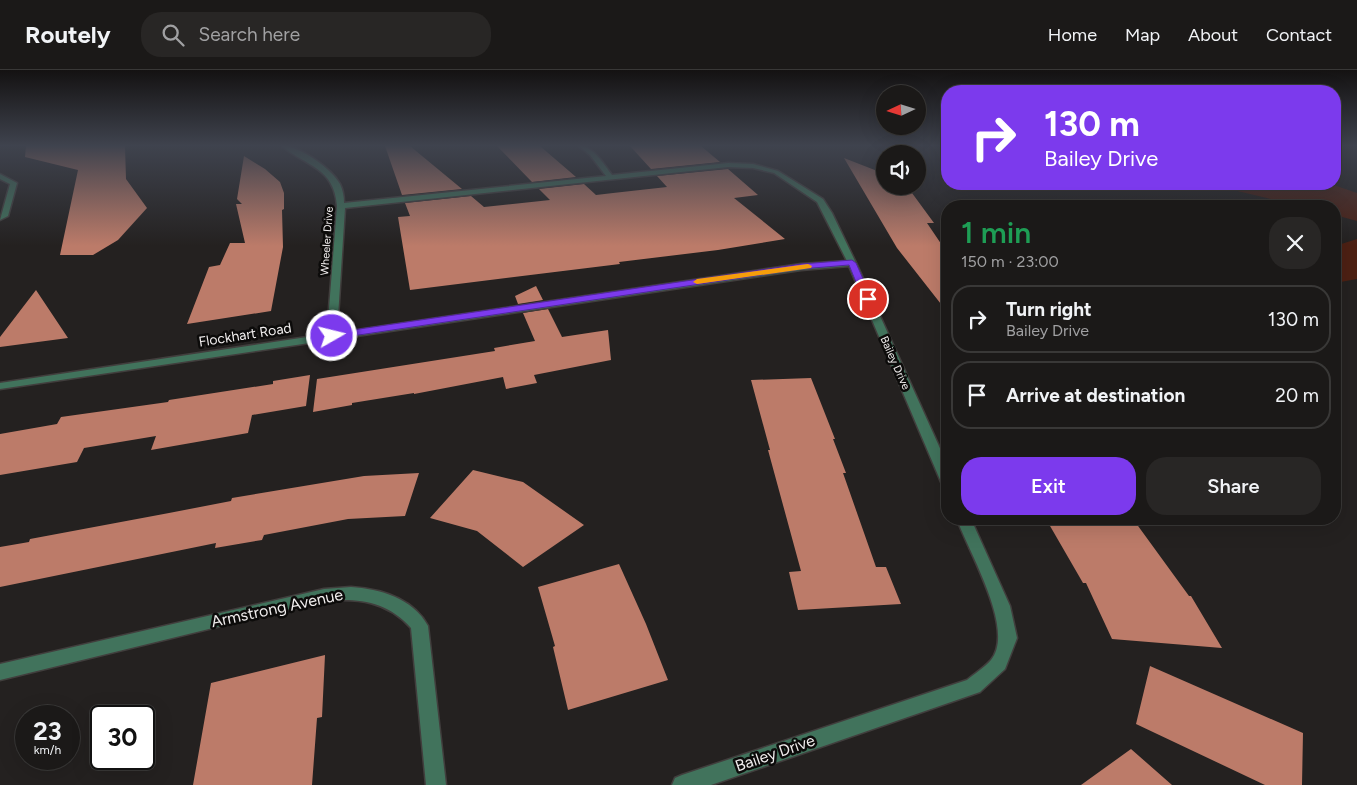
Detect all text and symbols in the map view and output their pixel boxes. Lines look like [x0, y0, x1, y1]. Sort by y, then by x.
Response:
search box [141, 12, 491, 57]
text: Routely [25, 20, 111, 49]
icon: search [159, 21, 187, 49]
text: Search here [199, 23, 300, 46]
text: Home [1048, 24, 1097, 46]
text: Map [1125, 24, 1160, 46]
text: About [1188, 24, 1238, 46]
text: Contact [1266, 24, 1332, 46]
north arrow [876, 85, 926, 135]
map controls [876, 85, 926, 195]
text: 130 m [1044, 103, 1140, 145]
icon: right [961, 105, 1026, 170]
button: sound [876, 145, 926, 195]
text: Bailey Drive [1044, 145, 1158, 172]
street label: Wheeler Drive [318, 206, 336, 276]
text: 1 min [961, 214, 1031, 251]
button: close [1269, 217, 1321, 269]
text: 150 m · 23:00 [961, 252, 1059, 271]
pin [847, 278, 889, 320]
icon: arrive [854, 285, 882, 313]
text: Turn right [1006, 298, 1092, 321]
icon: right [963, 305, 991, 333]
text: 130 m [1268, 308, 1319, 331]
position arrow [305, 309, 357, 361]
street label: Flockhart Road [197, 319, 293, 351]
text: Bailey Drive [1006, 321, 1089, 340]
street label: Bailey Drive [877, 334, 913, 392]
icon: arrive [963, 381, 991, 409]
text: Arrive at destination [1006, 384, 1185, 407]
text: 20 m [1275, 384, 1319, 407]
button: Exit [961, 457, 1136, 515]
button: Share [1146, 457, 1321, 515]
street label: Armstrong Avenue [209, 585, 345, 631]
speed limit sign: 30 [90, 705, 155, 770]
text: 23 [33, 716, 62, 746]
street label: Bailey Drive [733, 730, 818, 776]
text: km/h [34, 743, 61, 757]

